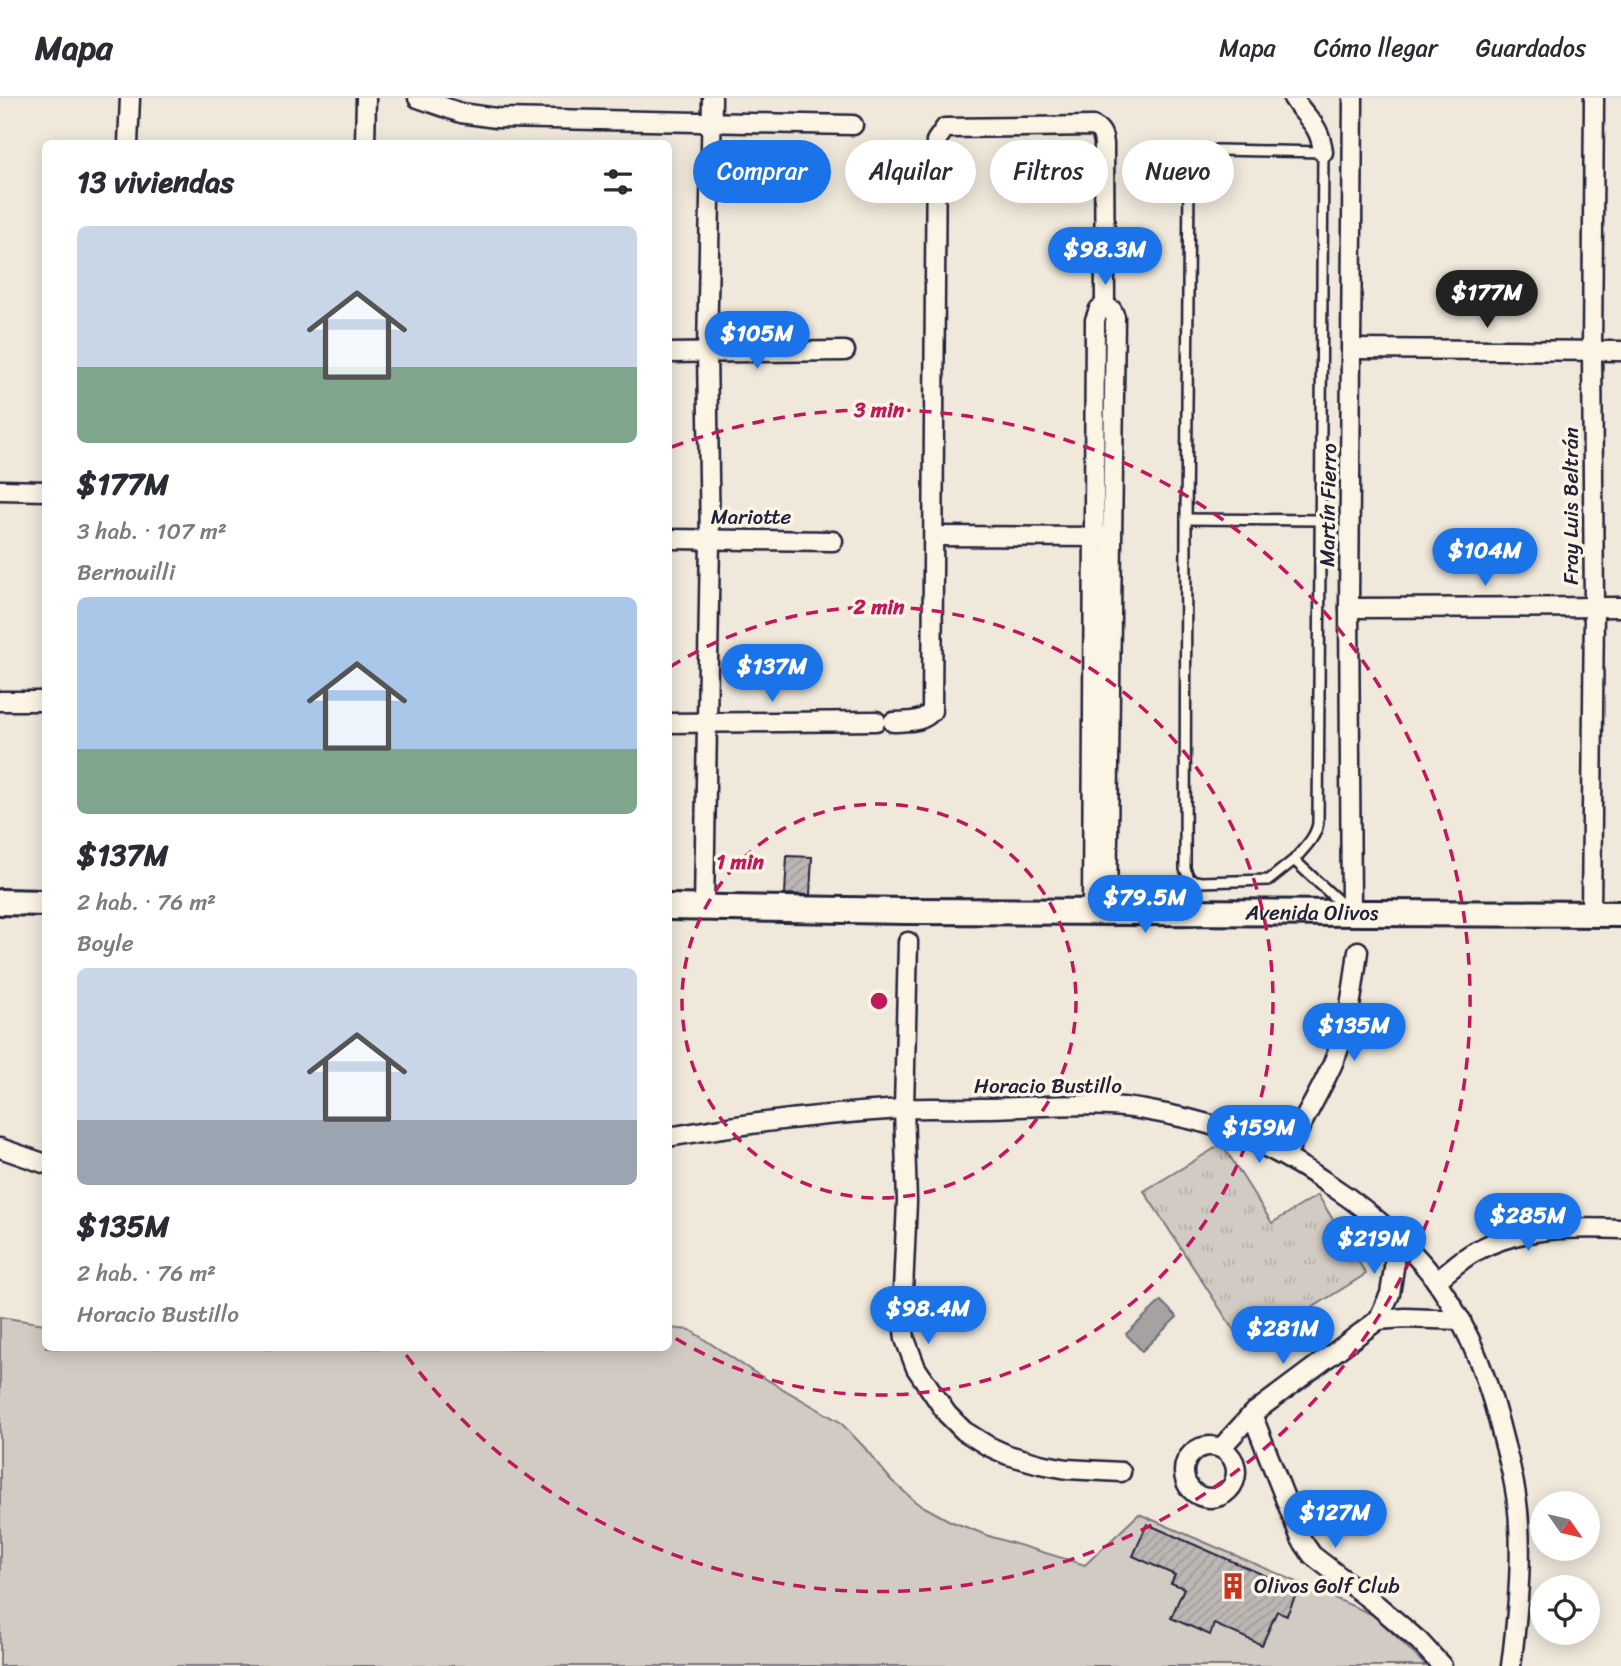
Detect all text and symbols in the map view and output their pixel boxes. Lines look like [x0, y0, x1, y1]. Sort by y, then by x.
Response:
text: Mapa [35, 19, 112, 77]
text: Mapa [1219, 27, 1276, 69]
text: Cómo llegar [1314, 27, 1438, 69]
text: Guardados [1476, 27, 1586, 69]
chip: Comprar [693, 140, 831, 203]
chip: Alquilar [845, 140, 976, 203]
chip: Filtros [990, 140, 1108, 203]
chip: Nuevo [1122, 140, 1234, 203]
text: 13 viviendas [77, 155, 234, 209]
icon: filters [599, 163, 637, 201]
pin: $98.3M [1048, 228, 1162, 287]
text: $98.3M [1064, 229, 1146, 270]
pin: $177M [1438, 271, 1536, 330]
icon: home [294, 272, 420, 398]
text: $177M [1452, 272, 1522, 313]
pin: $105M [708, 312, 806, 371]
text: $105M [721, 313, 793, 354]
text: 3 min [853, 391, 905, 429]
street label: Fray Luis Beltrán [1552, 427, 1590, 585]
street label: Martín Fierro [1308, 443, 1348, 567]
text: $177M [77, 457, 169, 511]
street label: Mariotte [711, 498, 792, 536]
text: 3 hab. · 107 m² [77, 511, 227, 552]
pin: $104M [1436, 528, 1534, 588]
text: $104M [1448, 530, 1522, 571]
text: Bernouilli [77, 552, 175, 593]
text: 2 min [853, 588, 905, 626]
icon: home [294, 643, 420, 769]
pin: $137M [723, 644, 821, 704]
text: $137M [737, 646, 807, 687]
text: $137M [77, 828, 168, 882]
text: 1 min [716, 843, 765, 881]
pin: $79.5M [1088, 876, 1202, 935]
text: $79.5M [1104, 877, 1186, 918]
text: 2 hab. · 76 m² [77, 882, 216, 923]
street label: Avenida Olivos [1244, 893, 1379, 932]
text: Boyle [77, 923, 134, 964]
centre of rings [867, 989, 891, 1013]
pin: $135M [1305, 1004, 1403, 1063]
text: $135M [1319, 1005, 1389, 1046]
icon: home [294, 1014, 420, 1140]
street label: Horacio Bustillo [974, 1067, 1122, 1105]
pin: $159M [1210, 1105, 1308, 1165]
text: $159M [1223, 1107, 1295, 1148]
pin: $285M [1479, 1194, 1577, 1253]
text: $285M [1490, 1195, 1566, 1236]
text: $135M [77, 1199, 169, 1253]
pin: $219M [1325, 1216, 1423, 1276]
text: $219M [1338, 1218, 1410, 1259]
text: 2 hab. · 76 m² [77, 1253, 216, 1294]
pin: $98.4M [871, 1286, 985, 1346]
text: $98.4M [886, 1288, 970, 1329]
text: Horacio Bustillo [77, 1294, 239, 1335]
pin: $281M [1234, 1306, 1332, 1366]
text: $281M [1247, 1308, 1319, 1349]
pin: $127M [1286, 1490, 1384, 1550]
north arrow [1530, 1491, 1600, 1561]
map controls [1530, 1491, 1600, 1645]
text: $127M [1300, 1492, 1370, 1533]
place label: Olivos Golf Club [1254, 1567, 1400, 1605]
building icon: Olivos Golf Club [1218, 1571, 1248, 1601]
button: locate [1530, 1575, 1600, 1645]

